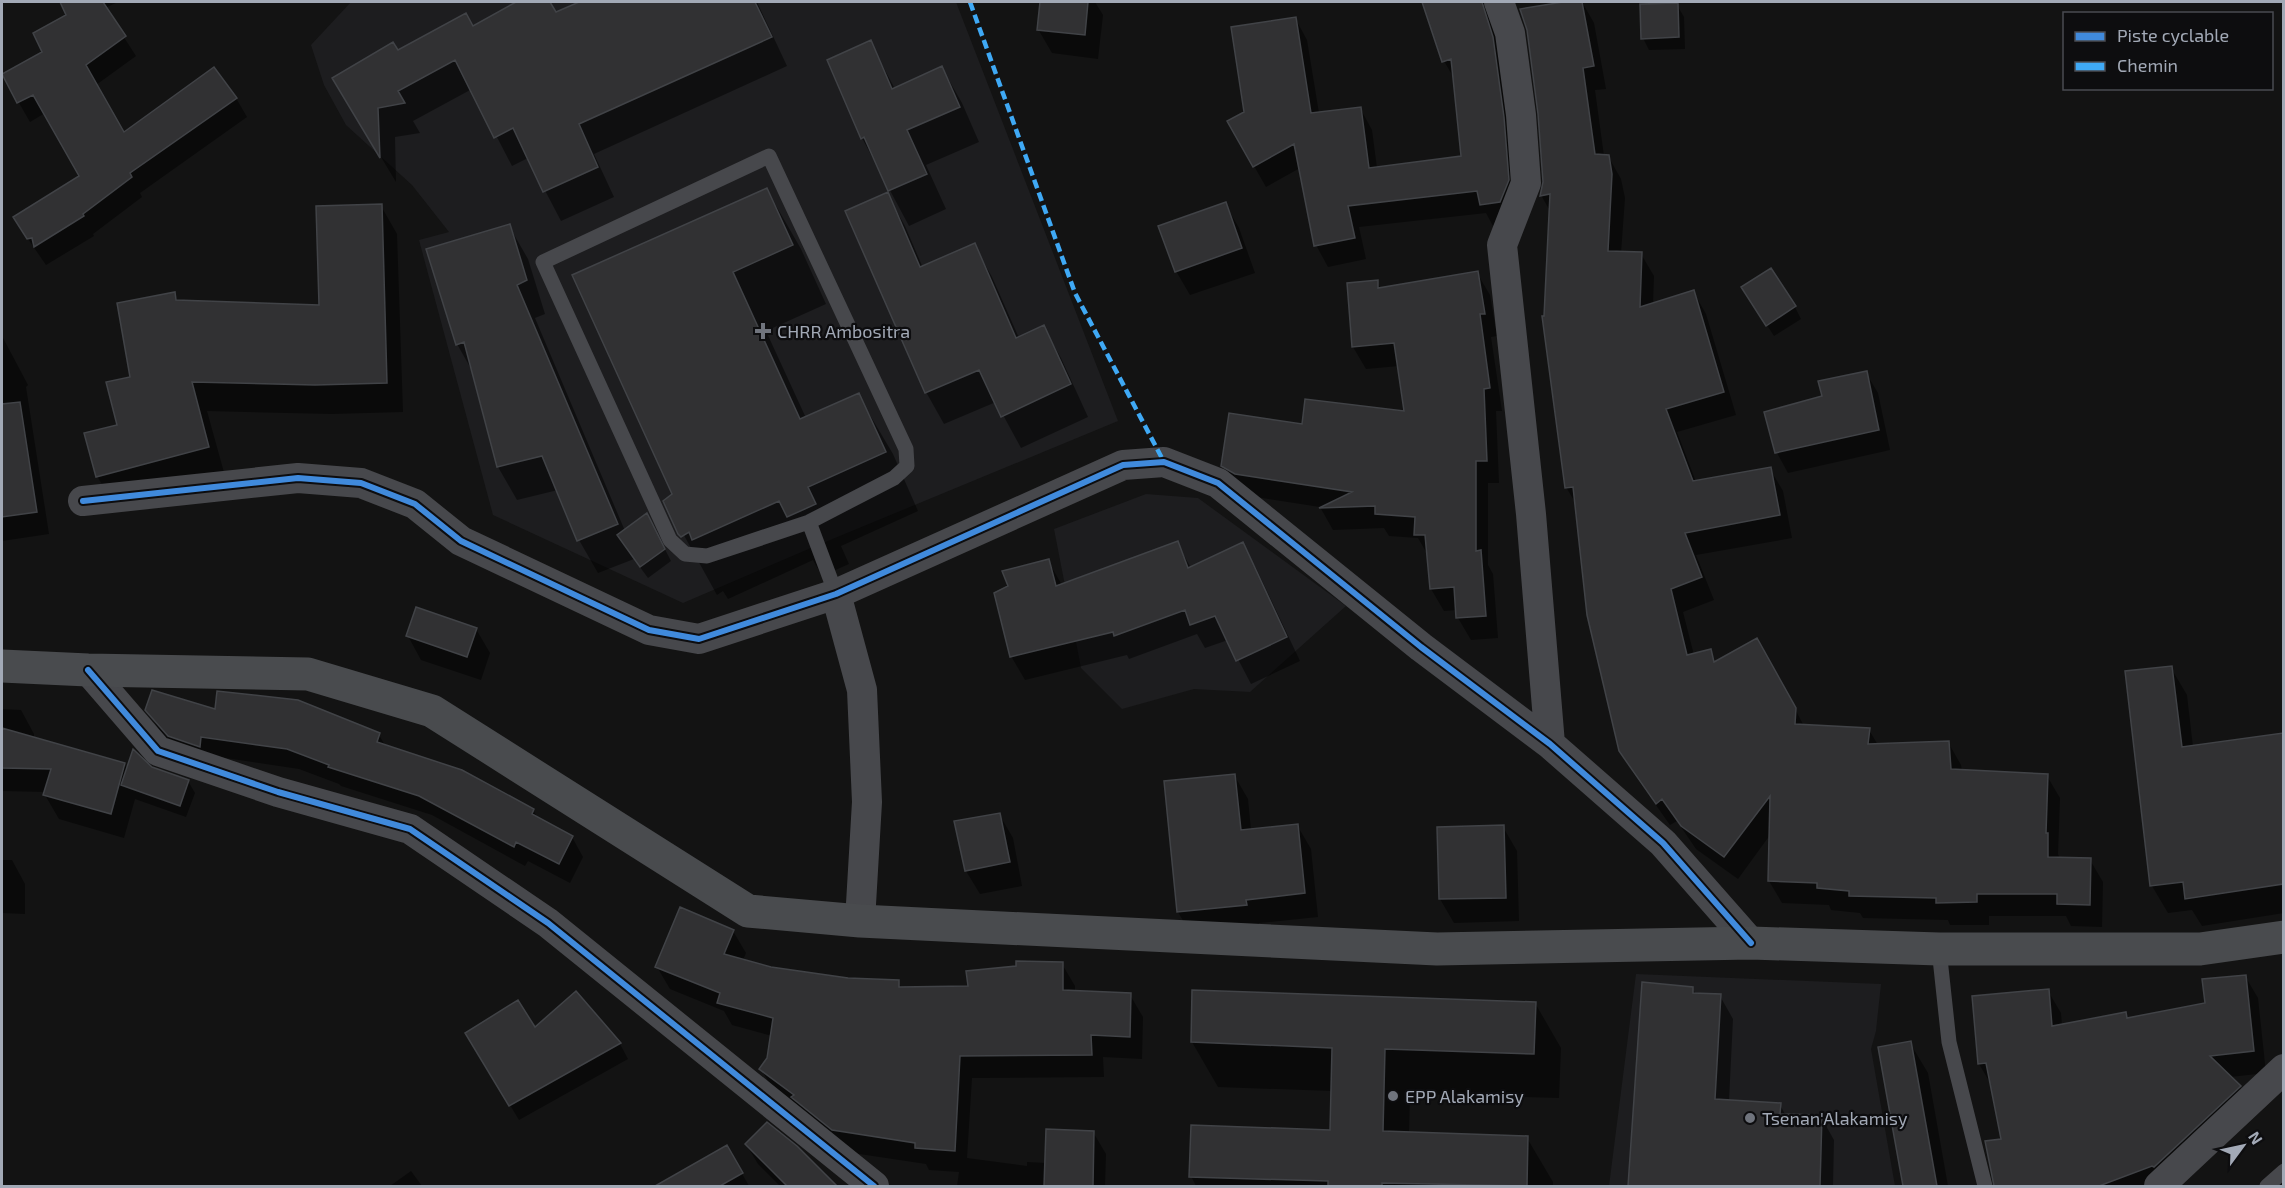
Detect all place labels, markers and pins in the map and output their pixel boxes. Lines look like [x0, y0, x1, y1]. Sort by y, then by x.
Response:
place label: CHRR Ambositra [777, 320, 910, 342]
marker: CHRR Ambositra [754, 322, 772, 340]
place label: EPP Alakamisy [1405, 1085, 1524, 1107]
marker: EPP Alakamisy [1386, 1089, 1400, 1103]
place label: Tsenan'Alakamisy [1762, 1107, 1908, 1129]
marker: Tsenan'Alakamisy [1743, 1111, 1757, 1125]

